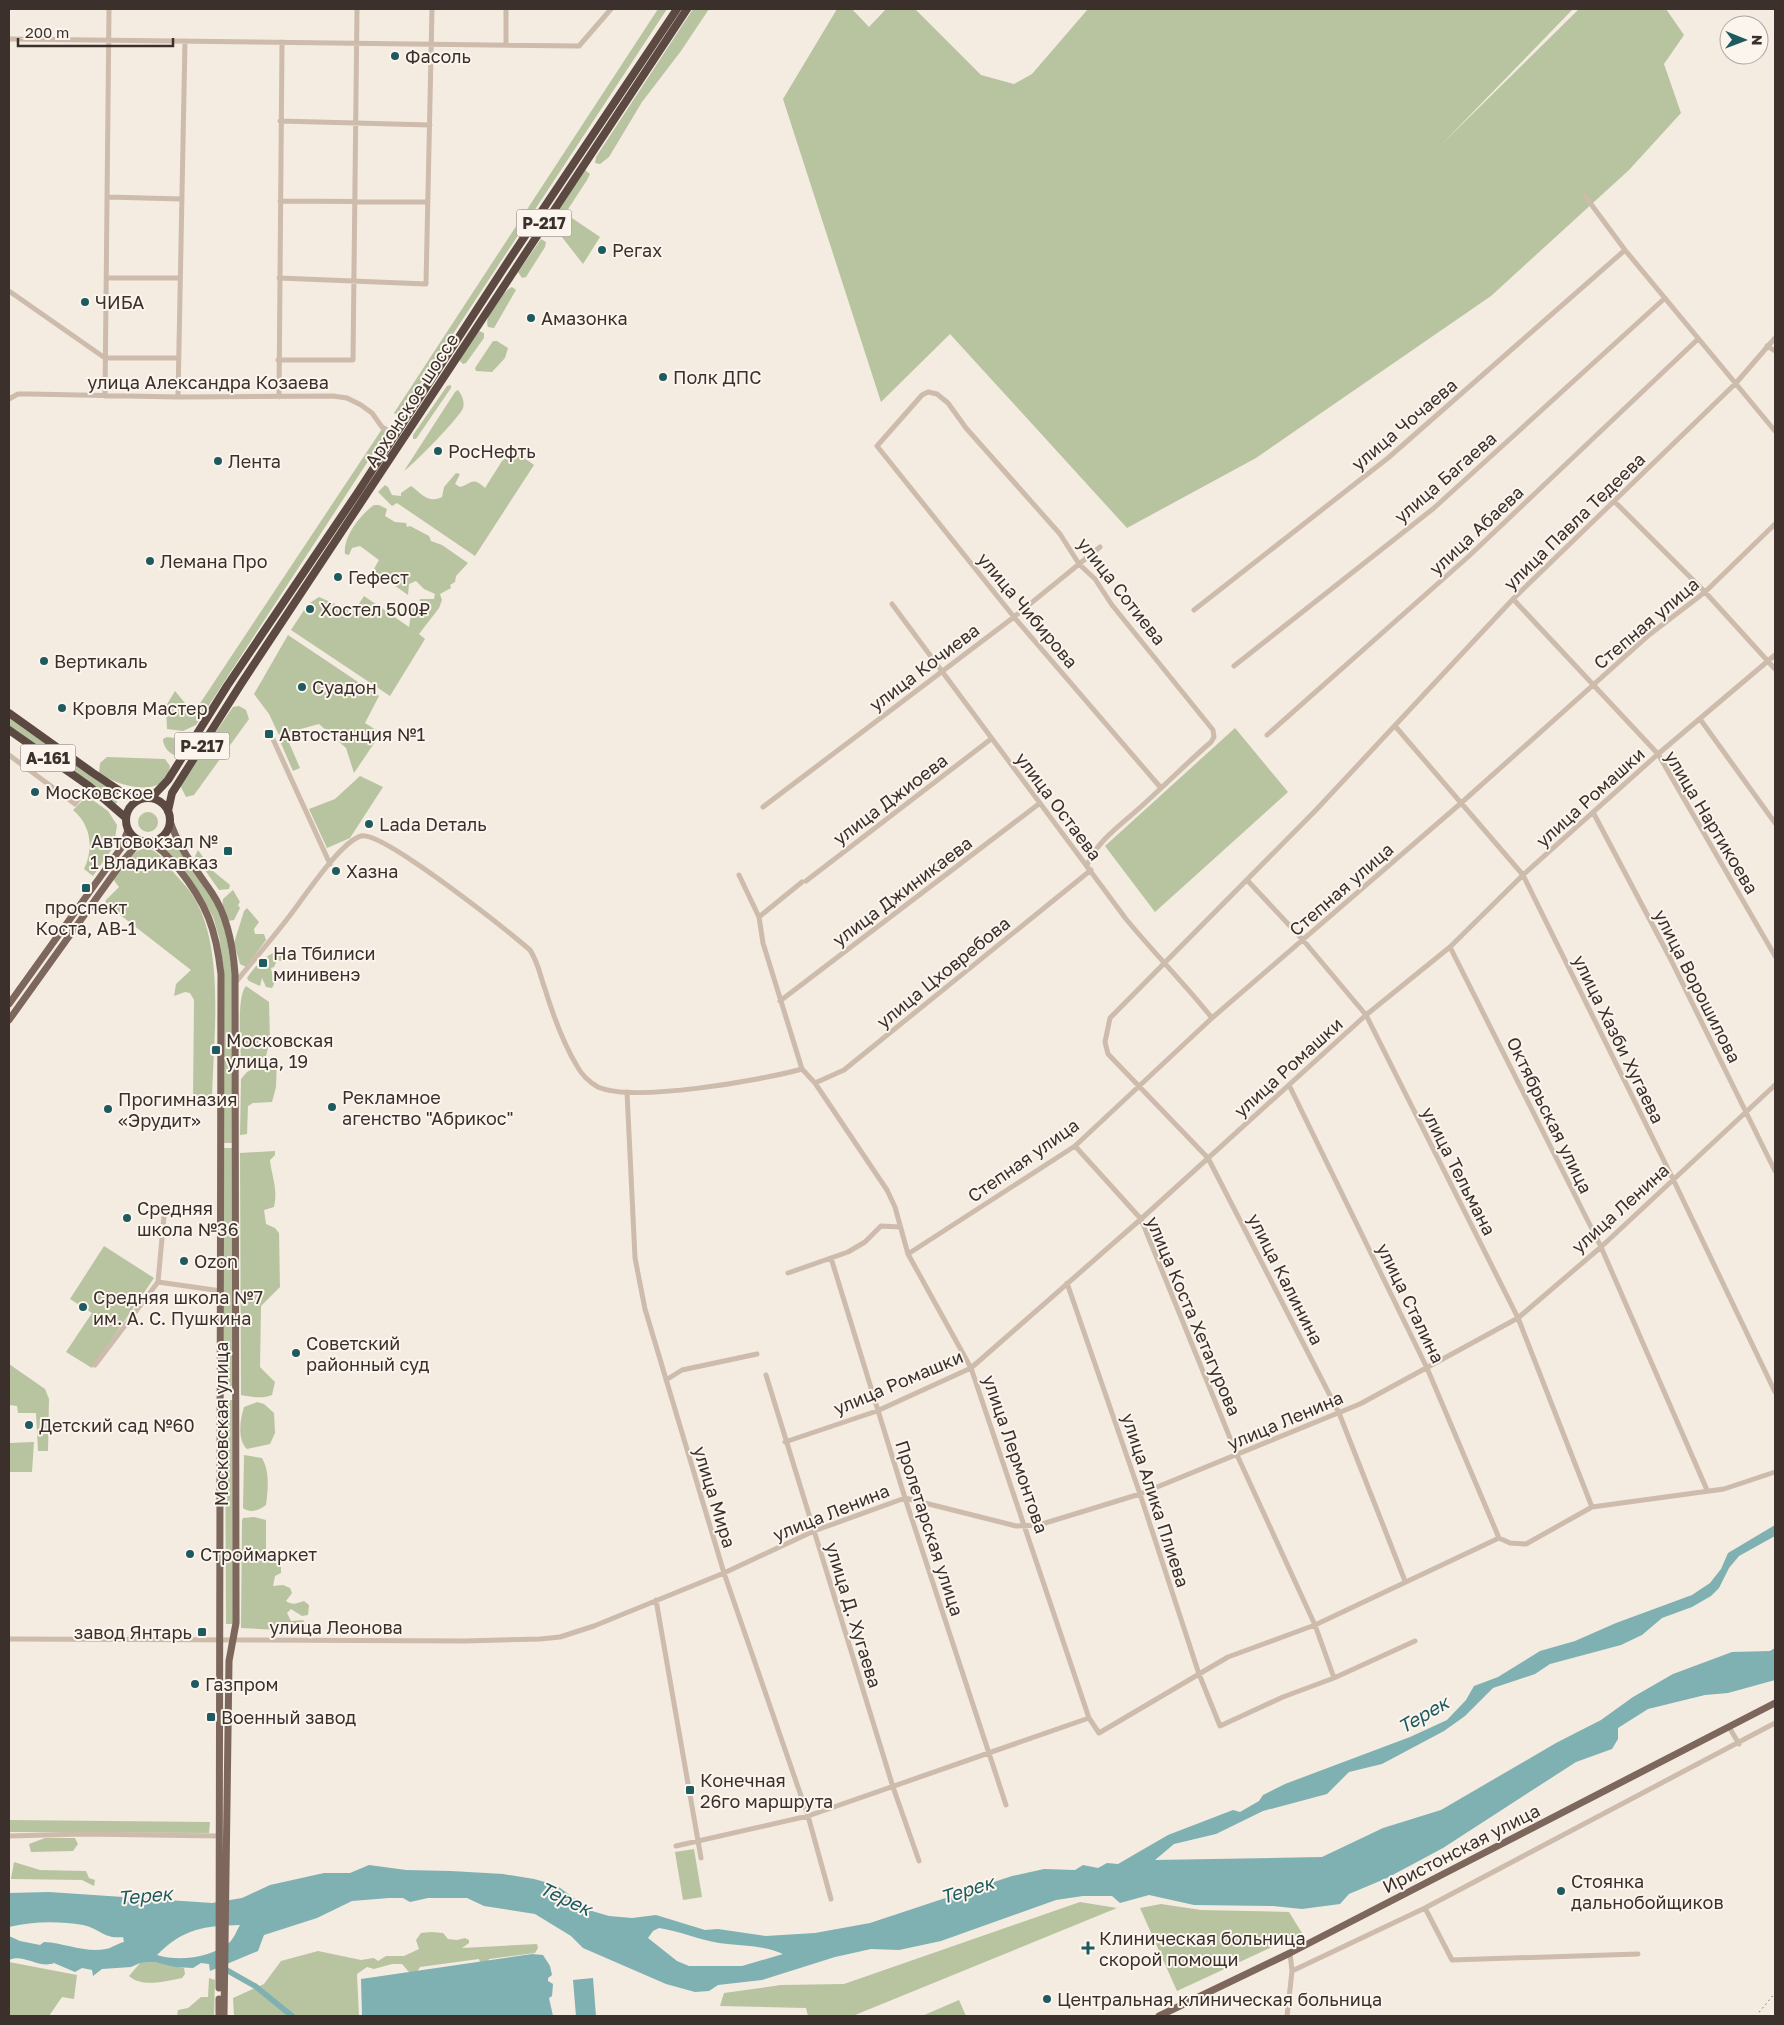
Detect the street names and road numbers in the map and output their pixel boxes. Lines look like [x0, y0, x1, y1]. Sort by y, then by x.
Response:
road number: Р-217 [516, 210, 572, 237]
street label: Архонское шоссе [360, 329, 462, 471]
street label: улица Александра Козаева [87, 371, 329, 393]
street label: улица Чочаева [1347, 373, 1461, 475]
street label: улица Багаева [1389, 427, 1501, 527]
street label: улица Павла Тедеева [1499, 448, 1649, 594]
street label: улица Абаева [1424, 481, 1528, 579]
street label: улица Сотиева [1073, 533, 1171, 649]
street label: улица Чибирова [973, 548, 1083, 672]
street label: Степная улица [1589, 573, 1703, 673]
street label: улица Кочиева [865, 618, 983, 716]
road number: Р-217 [174, 732, 230, 759]
street label: улица Ромашки [1531, 742, 1649, 852]
road number: А-161 [20, 744, 76, 771]
street label: улица Нартикоева [1661, 746, 1763, 898]
street label: улица Остаева [1011, 748, 1107, 864]
street label: улица Джиоева [828, 749, 952, 849]
street label: улица Джиникаева [828, 831, 976, 951]
street label: Степная улица [1284, 838, 1398, 940]
street label: улица Ворошилова [1650, 906, 1746, 1066]
street label: улица Цховребова [872, 912, 1014, 1032]
street label: улица Хазби Хугаева [1569, 951, 1669, 1127]
street label: улица Ромашки [1229, 1012, 1347, 1122]
street label: Октябрьская улица [1502, 1033, 1598, 1197]
street label: улица Тельмана [1417, 1103, 1501, 1239]
street label: Степная улица [963, 1113, 1083, 1207]
street label: улица Ленина [1567, 1158, 1673, 1258]
street label: улица Калинина [1243, 1210, 1329, 1348]
street label: улица Коста Хетагурова [1142, 1213, 1246, 1419]
street label: улица Сталина [1372, 1239, 1450, 1367]
street label: Московская улица [210, 1342, 232, 1506]
street label: улица Ромашки [830, 1345, 966, 1419]
street label: улица Лермонтова [979, 1372, 1053, 1536]
street label: улица Ленина [1224, 1386, 1346, 1454]
street label: улица Алика Плиева [1117, 1410, 1195, 1590]
street label: Пролетарская улица [891, 1437, 969, 1619]
street label: улица Мира [689, 1444, 741, 1550]
street label: улица Ленина [770, 1479, 892, 1545]
street label: улица Д. Хугаева [821, 1540, 887, 1690]
street label: улица Леонова [269, 1616, 403, 1638]
street label: Иристонская улица [1379, 1799, 1543, 1897]

